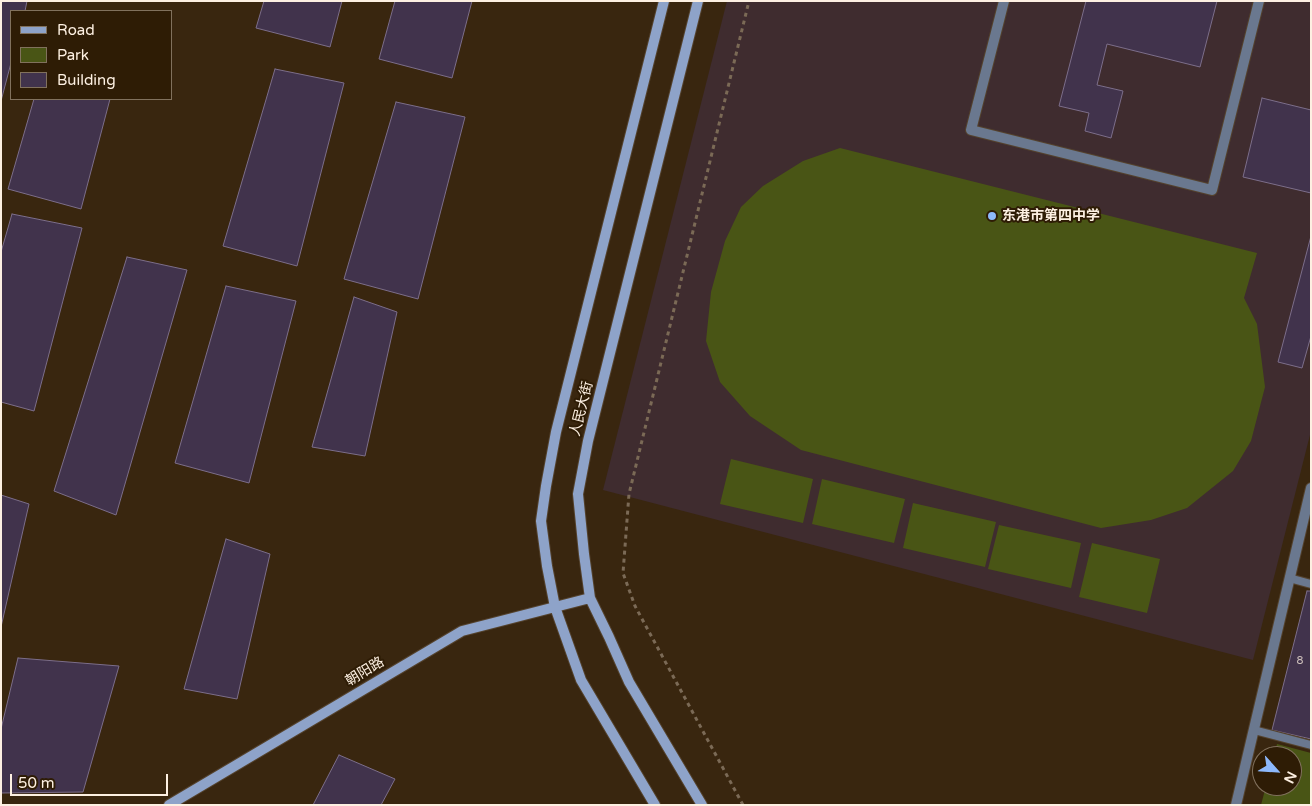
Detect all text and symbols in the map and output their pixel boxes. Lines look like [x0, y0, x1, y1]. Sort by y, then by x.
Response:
legend [10, 10, 172, 100]
text: Road [57, 21, 95, 39]
text: Park [57, 46, 89, 64]
text: Building [57, 71, 116, 89]
place label: 东港市第四中学 [1002, 208, 1100, 224]
marker: 东港市第四中学 [986, 210, 998, 222]
street label: 人民大街 [567, 380, 597, 438]
street label: 朝阳路 [343, 654, 387, 690]
house number: 8 [1297, 654, 1303, 668]
north arrow [1252, 746, 1302, 796]
scale bar [12, 764, 170, 796]
text: N [1280, 769, 1300, 786]
text: 50 m [18, 774, 55, 792]

